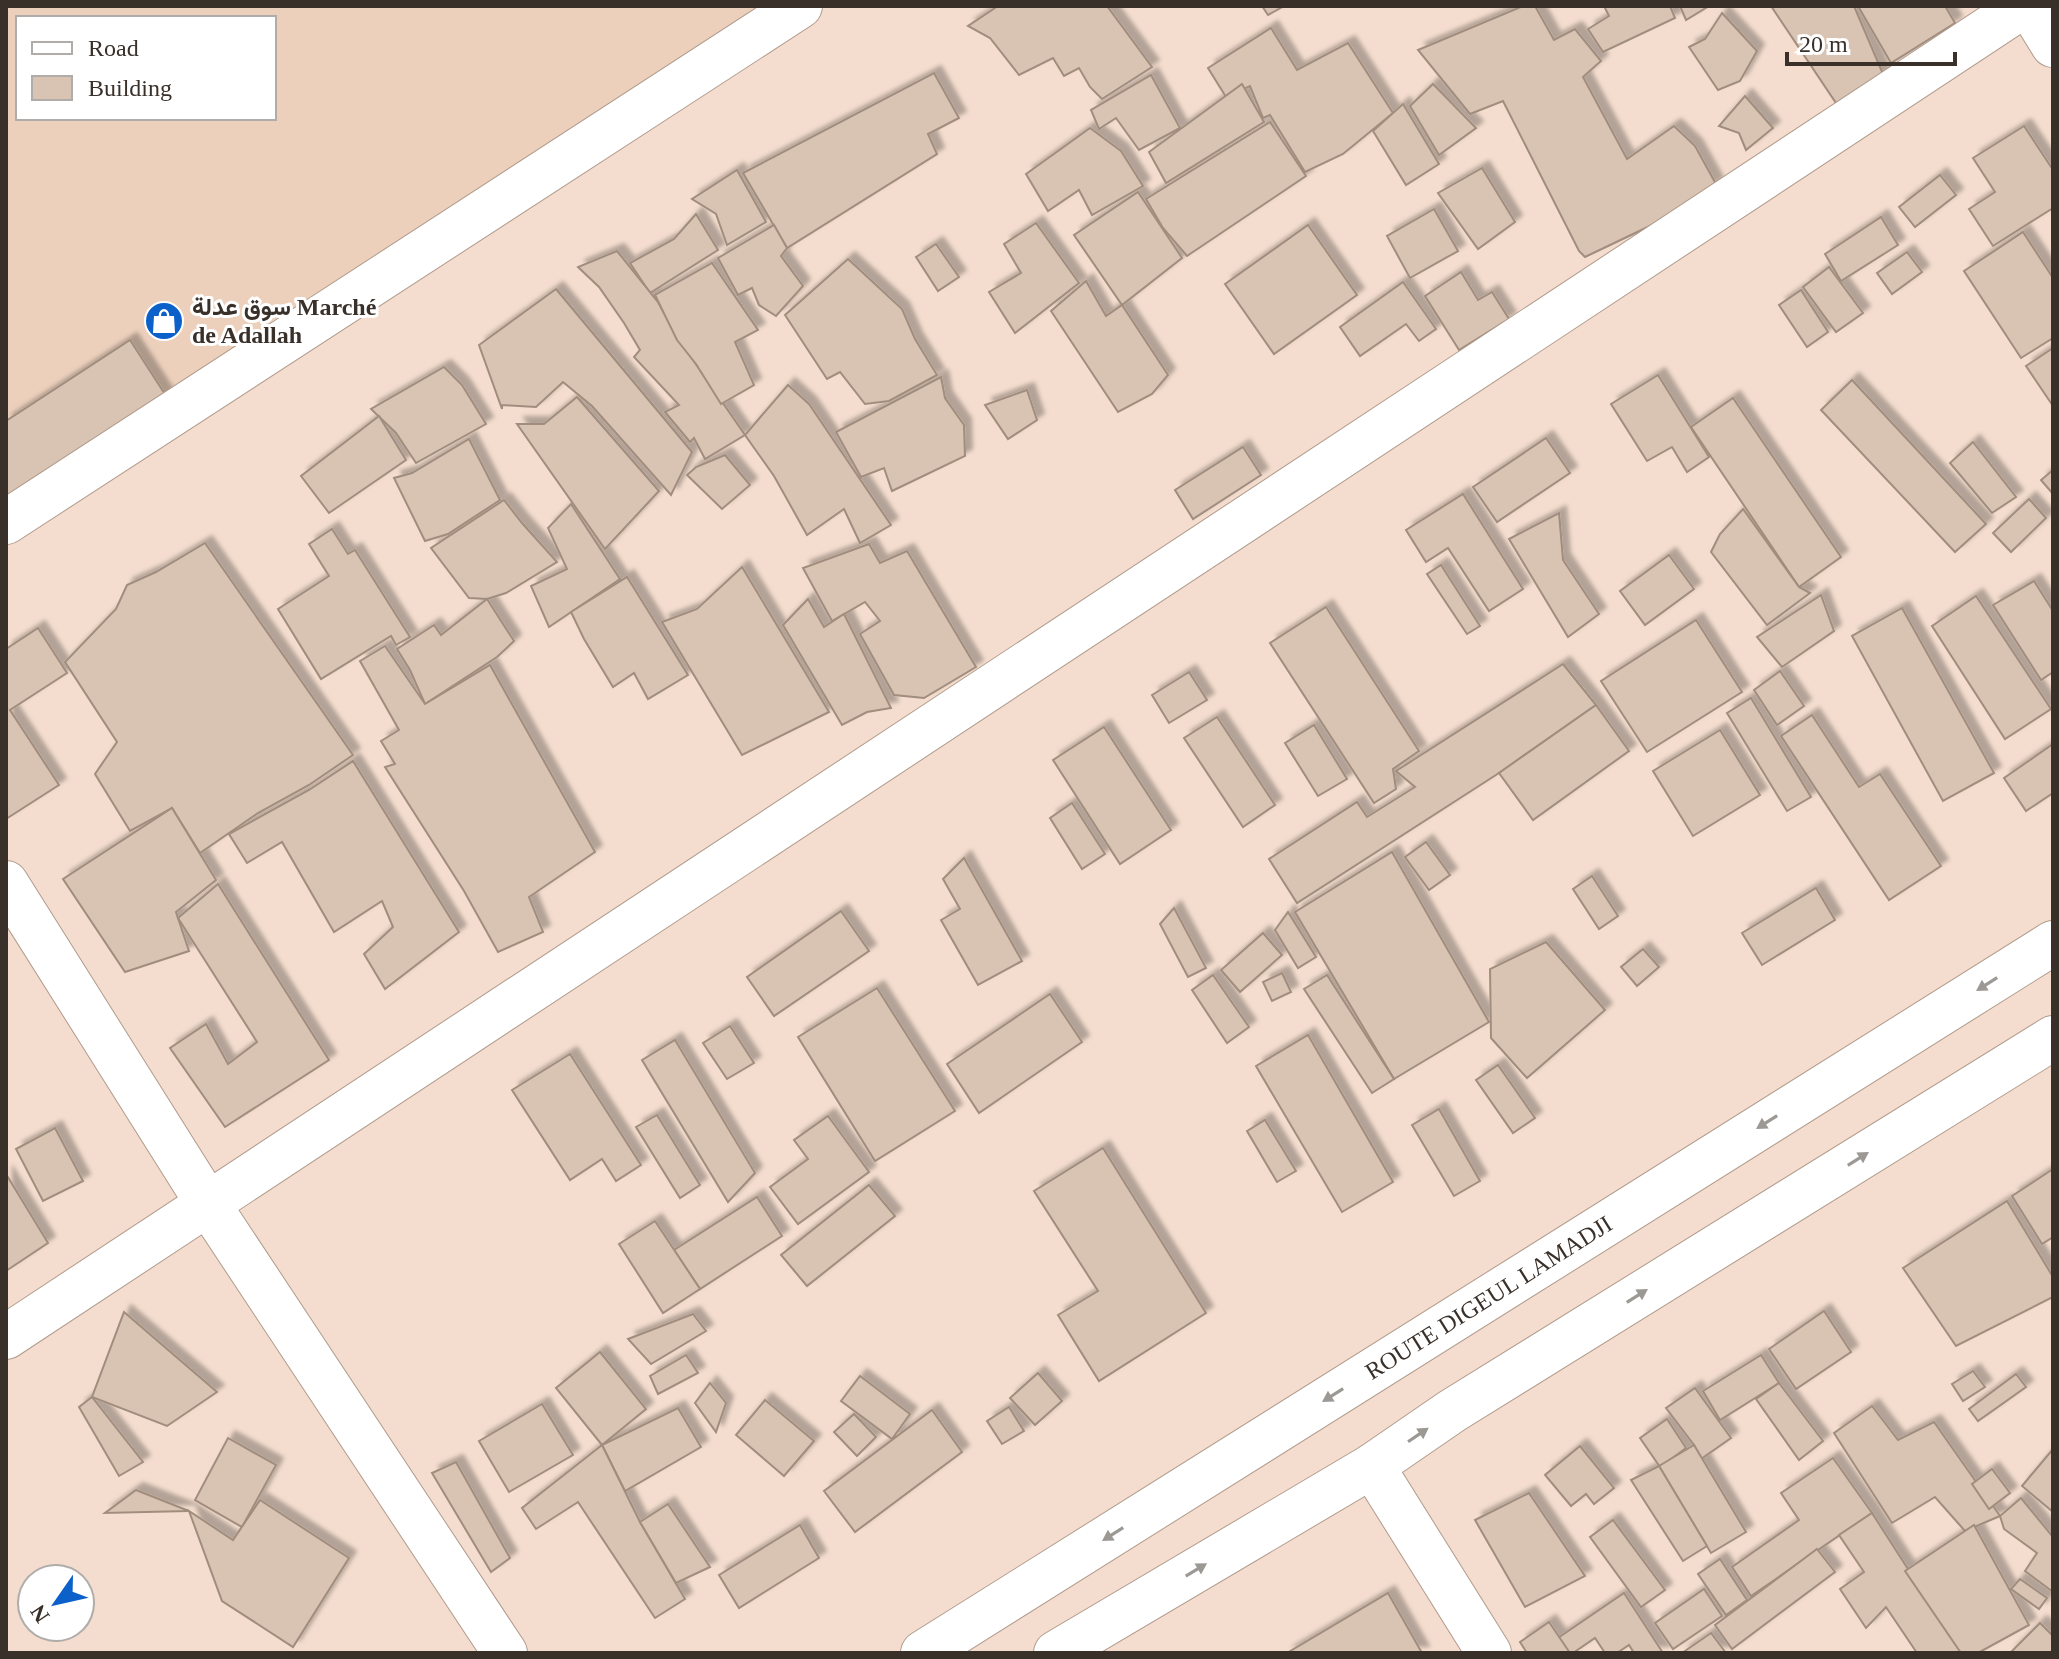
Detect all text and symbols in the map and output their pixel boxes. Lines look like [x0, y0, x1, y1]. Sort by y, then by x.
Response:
legend [16, 16, 276, 120]
scale bar [1787, 16, 1955, 66]
text: 20 m [1799, 31, 1848, 57]
text: Road [88, 35, 139, 61]
text: Building [88, 75, 172, 101]
place label: سوق عدلة Marché de Adallah [192, 294, 377, 348]
shop icon: سوق عدلة Marché de Adallah [143, 300, 185, 342]
one-way arrow [1976, 977, 1998, 991]
one-way arrow [1756, 1115, 1777, 1130]
one-way arrow [1847, 1152, 1869, 1166]
street label: ROUTE DIGEUL LAMADJI [1361, 1211, 1617, 1385]
one-way arrow [1627, 1289, 1648, 1304]
one-way arrow [1322, 1388, 1344, 1402]
one-way arrow [1407, 1428, 1428, 1443]
one-way arrow [1102, 1526, 1124, 1540]
north arrow [16, 1563, 96, 1643]
one-way arrow [1185, 1563, 1207, 1577]
text: N [25, 1600, 55, 1627]

